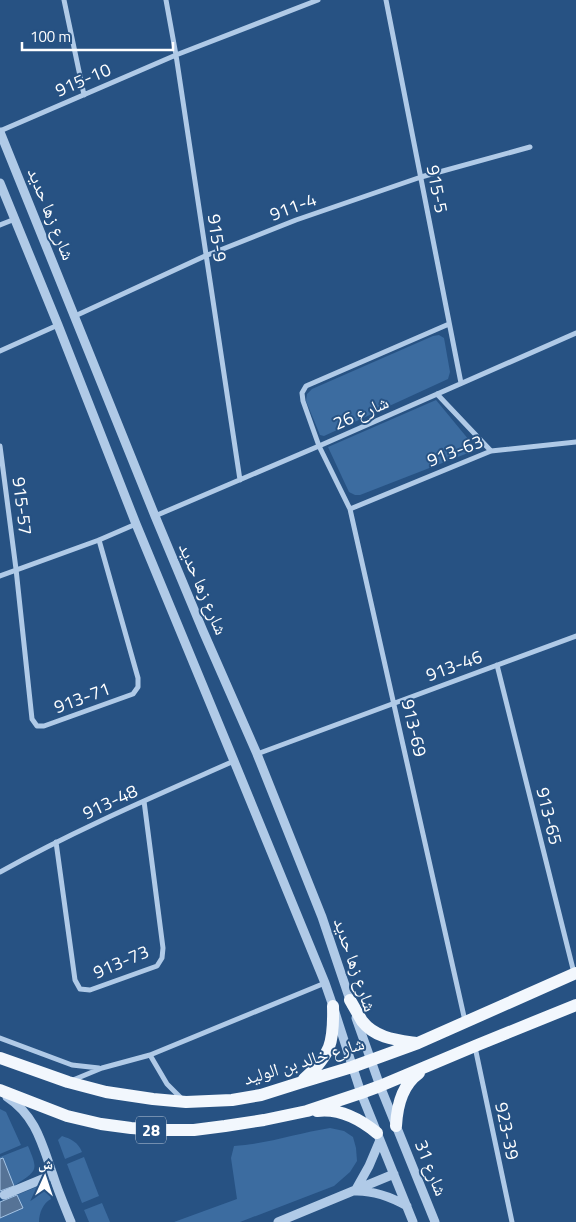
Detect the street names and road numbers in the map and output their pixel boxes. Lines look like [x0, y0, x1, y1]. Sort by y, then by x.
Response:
street label: 915-10 [51, 56, 115, 103]
street label: 915-5 [420, 163, 455, 215]
street label: شارع زها حديد [21, 164, 82, 264]
street label: 911-4 [266, 186, 320, 227]
street label: 915-9 [201, 212, 234, 264]
street label: شارع 26 [329, 388, 393, 437]
street label: 913-63 [423, 427, 487, 474]
street label: 915-57 [6, 475, 39, 537]
street label: شارع زها حديد [172, 539, 235, 639]
street label: 913-46 [422, 643, 486, 688]
street label: 913-71 [50, 675, 114, 720]
street label: 913-69 [395, 696, 434, 759]
street label: 913-48 [78, 777, 142, 826]
street label: 913-65 [529, 784, 570, 847]
street label: شارع زها حديد [327, 914, 384, 1015]
street label: 913-73 [89, 938, 153, 985]
street label: شارع خالد بن الوليد [240, 1029, 368, 1092]
street label: 923-39 [488, 1100, 527, 1162]
road number: 28 [136, 1116, 166, 1144]
street label: شارع 31 [408, 1136, 455, 1200]

